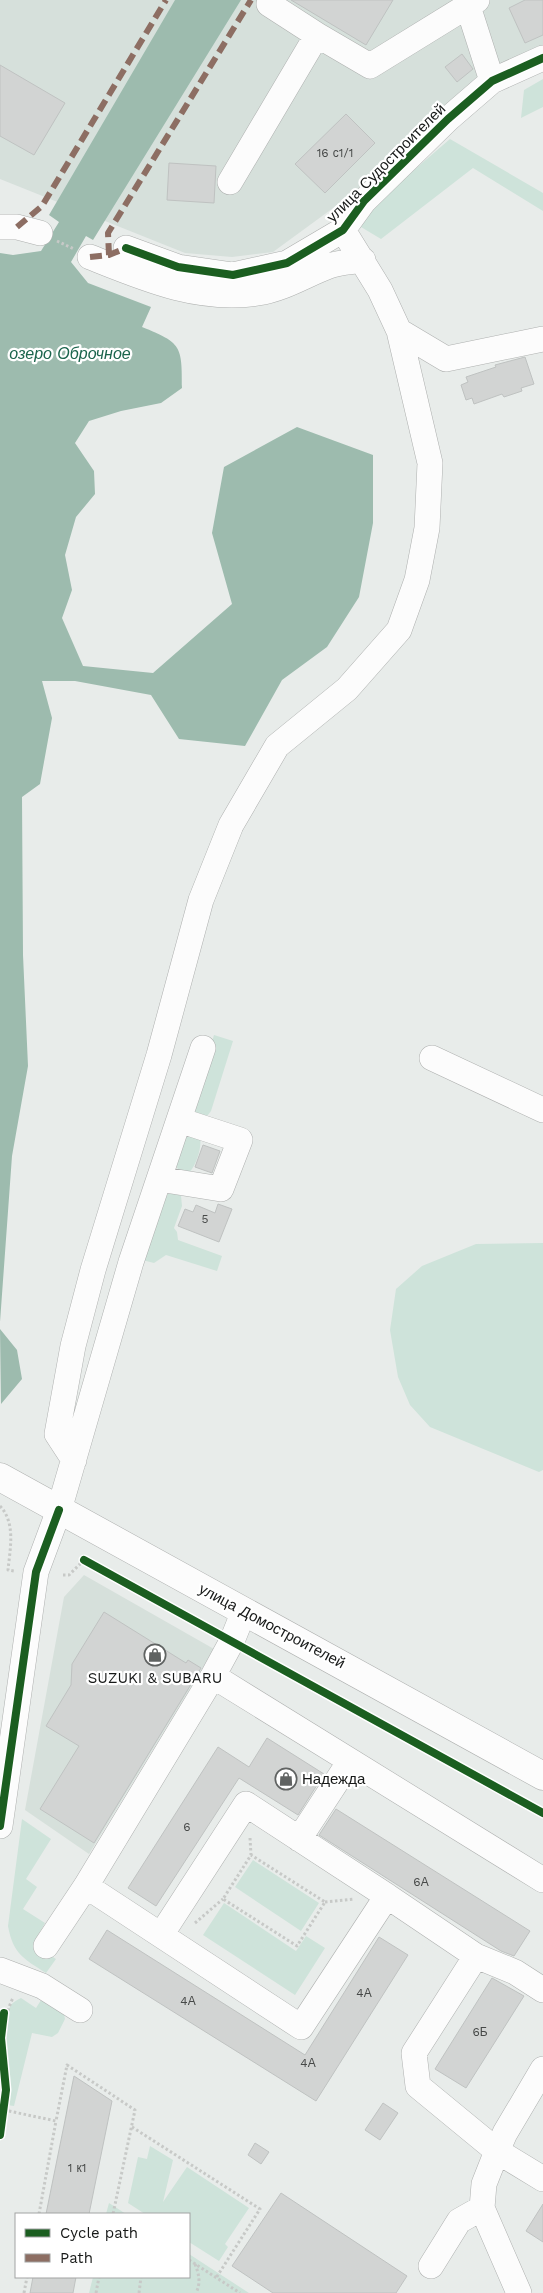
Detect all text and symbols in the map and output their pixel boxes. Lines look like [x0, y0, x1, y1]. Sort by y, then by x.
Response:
street label: улица Судостроителей [323, 100, 449, 226]
house number: 16 с1/1 [317, 146, 353, 160]
water label: озеро Оброчное [9, 344, 131, 363]
house number: 5 [202, 1212, 209, 1226]
street label: улица Домостроителей [196, 1580, 348, 1672]
shop icon: SUZUKI & SUBARU [143, 1643, 167, 1667]
place label: SUZUKI & SUBARU [88, 1669, 222, 1687]
shop icon: Надежда [274, 1767, 298, 1791]
place label: Надежда [302, 1770, 366, 1788]
house number: 6 [183, 1820, 191, 1834]
house number: 6А [413, 1875, 429, 1889]
house number: 4А [356, 1986, 372, 2000]
house number: 4А [180, 1994, 196, 2008]
house number: 6Б [472, 2025, 488, 2039]
house number: 4А [300, 2056, 316, 2070]
house number: 1 к1 [68, 2161, 86, 2175]
legend [15, 2213, 190, 2278]
text: Cycle path [60, 2224, 138, 2242]
text: Path [60, 2249, 93, 2267]

